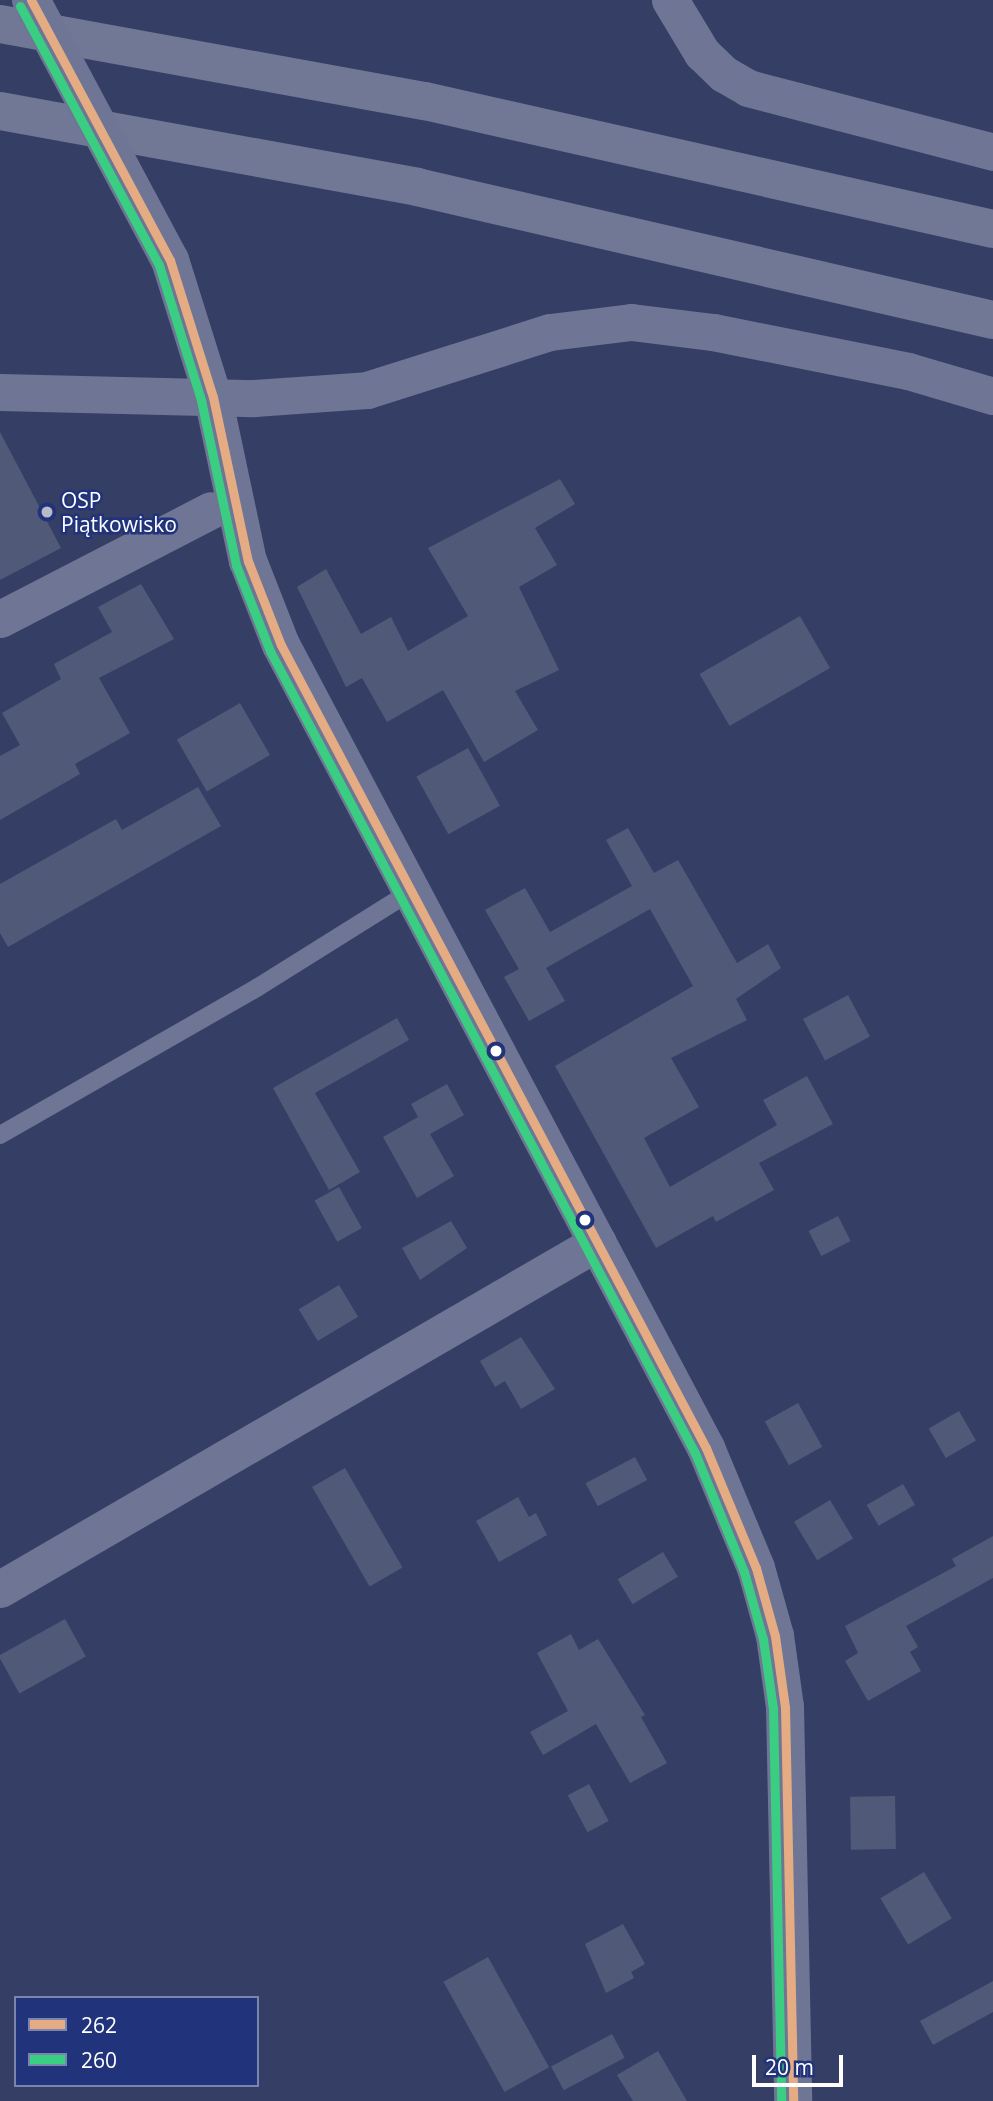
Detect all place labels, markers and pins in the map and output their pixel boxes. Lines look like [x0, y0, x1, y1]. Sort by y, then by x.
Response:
place label: OSP Piątkowisko [61, 487, 177, 537]
marker: OSP Piątkowisko [39, 504, 55, 520]
unlabelled marker [489, 1044, 503, 1058]
unlabelled marker [578, 1213, 592, 1227]

